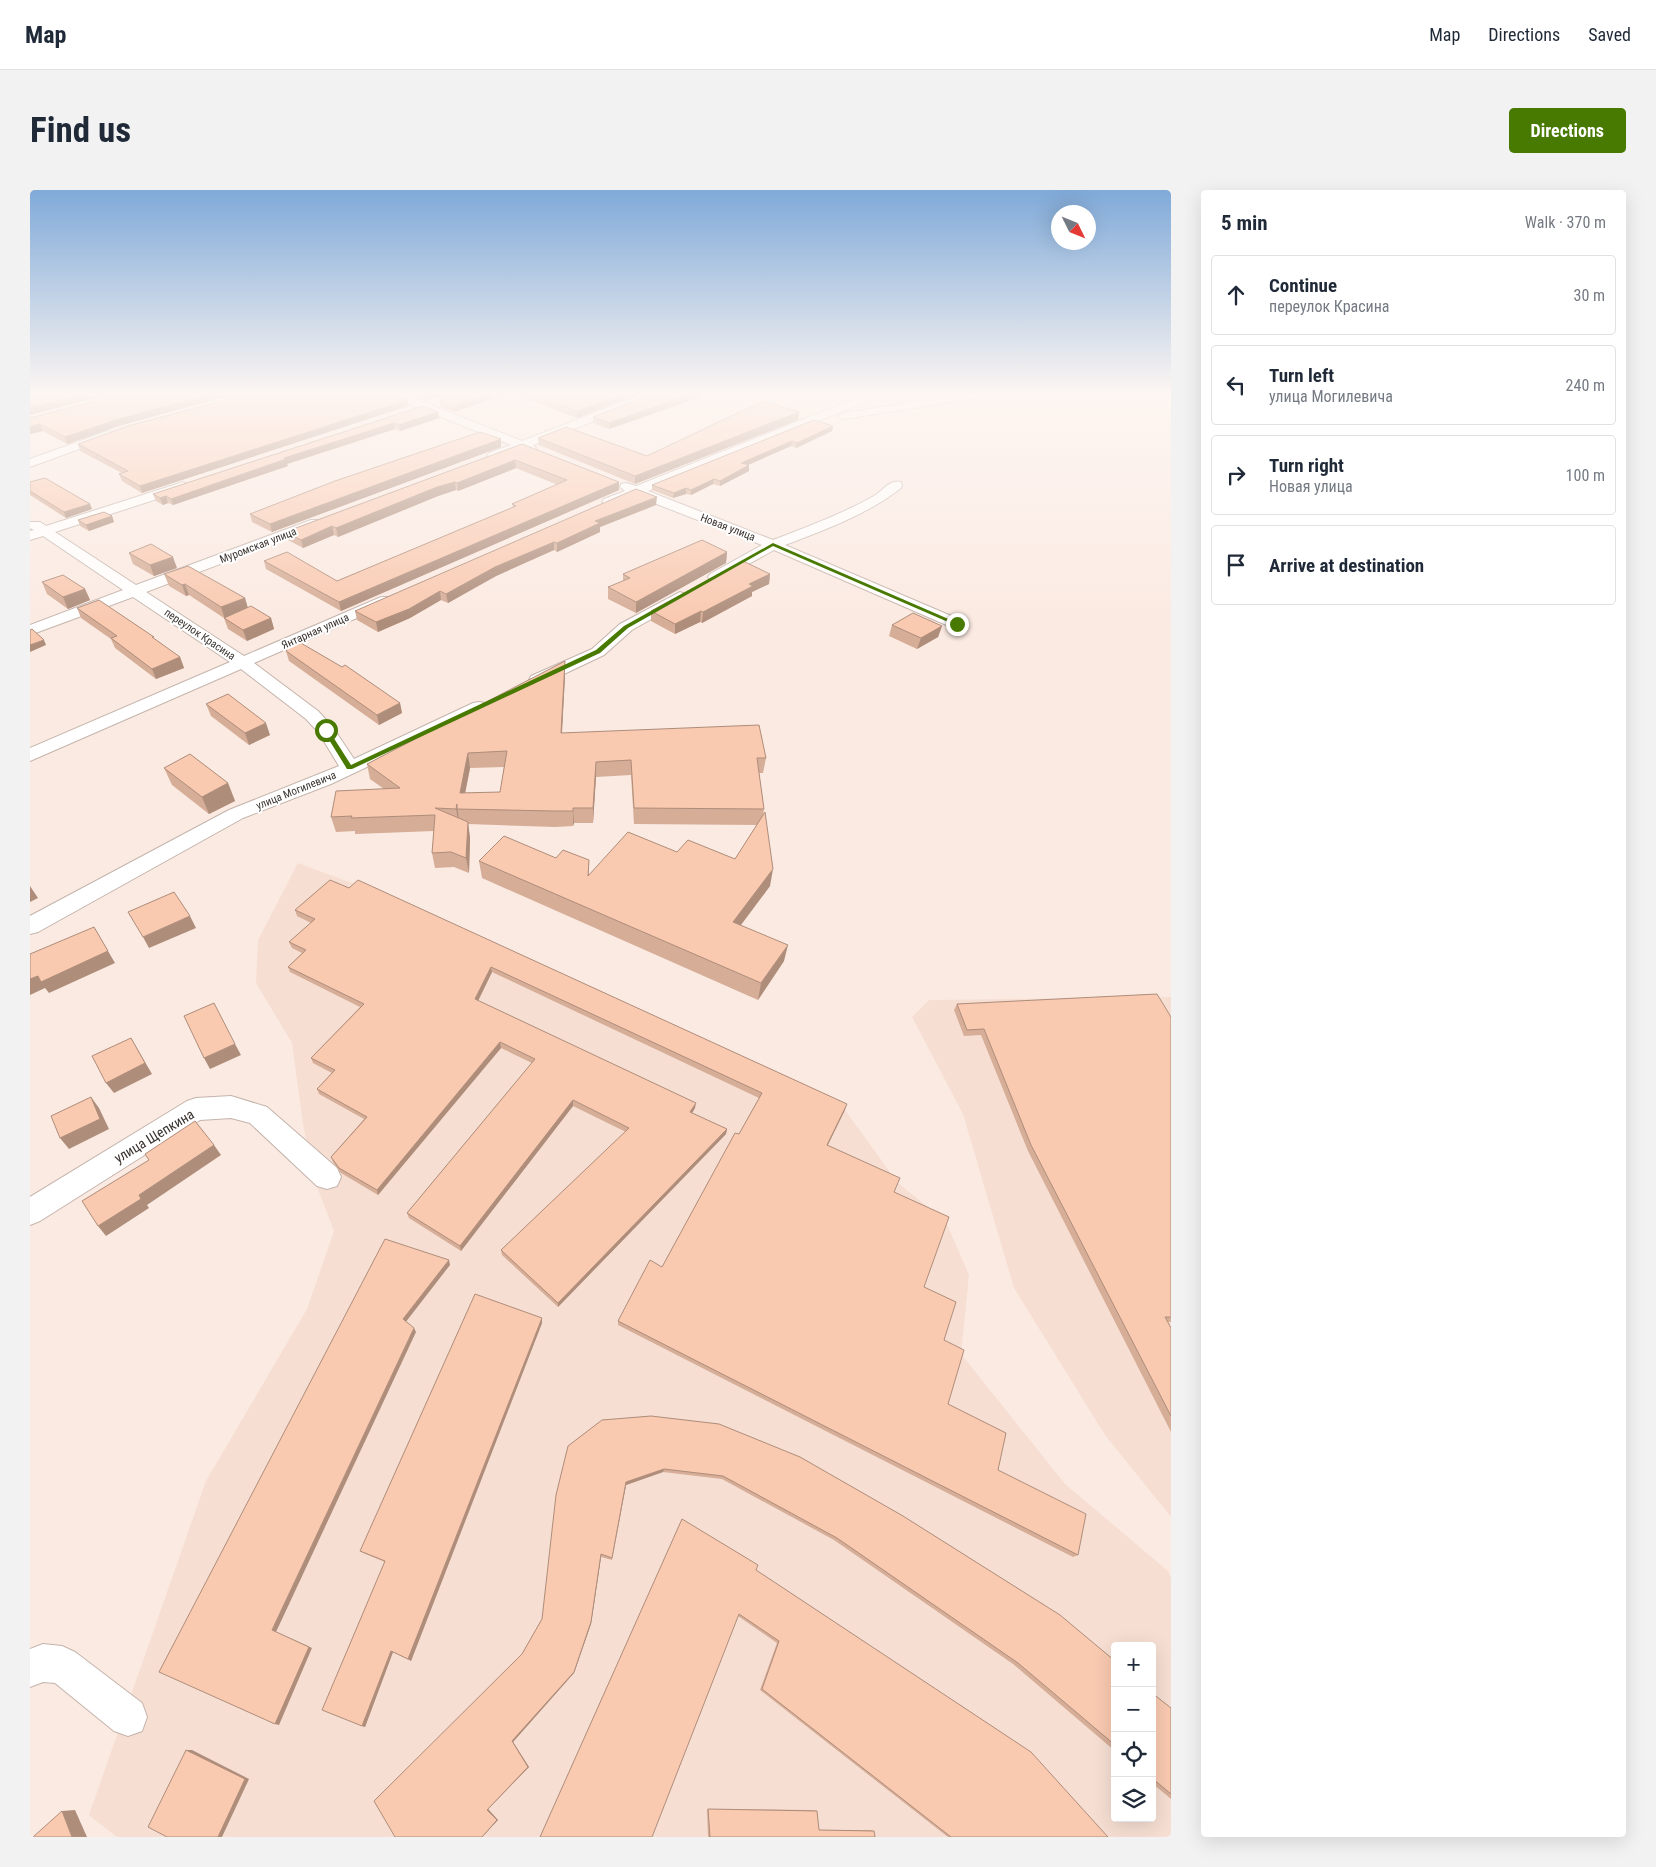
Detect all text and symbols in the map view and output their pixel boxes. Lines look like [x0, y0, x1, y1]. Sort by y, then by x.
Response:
text: Map [25, 21, 66, 49]
text: Map [1429, 24, 1460, 45]
text: Directions [1488, 24, 1560, 45]
text: Saved [1588, 24, 1631, 45]
button: Directions [1509, 108, 1626, 153]
text: Find us [30, 110, 131, 151]
north arrow [1051, 205, 1096, 250]
text: 5 min [1221, 211, 1268, 235]
text: Walk · 370 m [1525, 213, 1606, 232]
text: Continue [1269, 274, 1337, 297]
icon: ahead [1222, 281, 1250, 309]
text: 30 m [1573, 286, 1605, 305]
text: переулок Красина [1269, 297, 1390, 316]
text: Turn left [1269, 364, 1334, 387]
icon: left [1222, 371, 1250, 399]
text: 240 m [1566, 376, 1605, 395]
text: улица Могилевича [1269, 387, 1393, 406]
text: Turn right [1269, 454, 1344, 477]
icon: right [1222, 461, 1250, 489]
text: 100 m [1566, 466, 1605, 485]
text: Новая улица [1269, 477, 1353, 496]
street label: Новая улица [699, 511, 757, 544]
street label: Муромская улица [218, 525, 298, 566]
icon: arrive [1222, 551, 1250, 579]
text: Arrive at destination [1269, 554, 1424, 577]
street label: переулок Красина [162, 606, 238, 663]
street label: Янтарная улица [279, 611, 351, 652]
route end [946, 613, 969, 636]
route start [315, 719, 338, 742]
street label: улица Могилевича [254, 768, 338, 812]
street label: улица Щепкина [111, 1106, 197, 1166]
map controls [1111, 1642, 1156, 1822]
button: + [1111, 1642, 1156, 1687]
button: − [1111, 1687, 1156, 1732]
button: locate [1111, 1732, 1156, 1777]
button: layers [1111, 1777, 1156, 1822]

